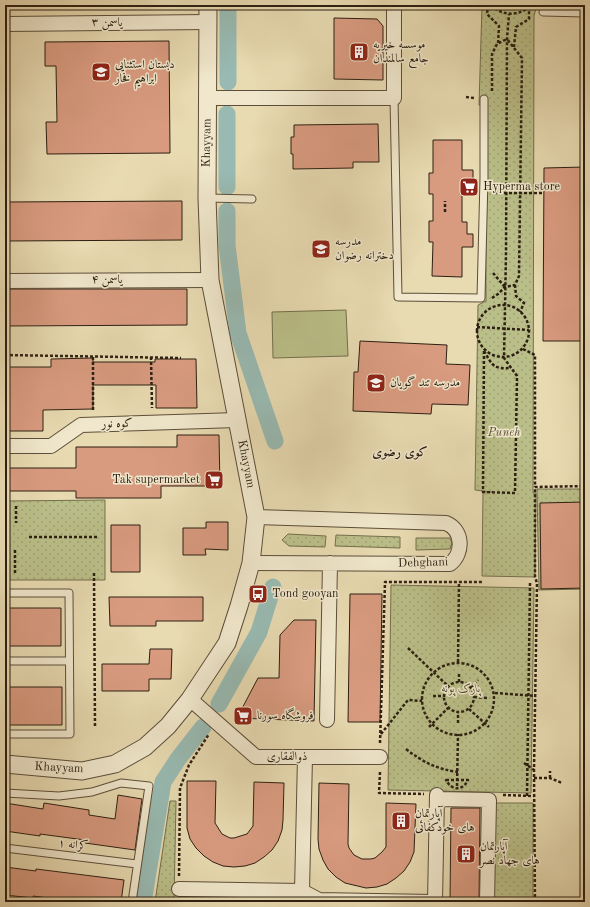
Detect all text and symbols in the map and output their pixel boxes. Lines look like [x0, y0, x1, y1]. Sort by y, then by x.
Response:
street label: یاسمن ۳ [91, 17, 123, 31]
place label: موسسه خیریه جامع سالمندان [373, 39, 429, 69]
building icon: موسسه خیریه جامع سالمندان [348, 41, 370, 63]
place label: دبستان استثنایی ابراهیم فخار [114, 59, 175, 90]
school or university icon: دبستان استثنایی ابراهیم فخار [90, 61, 112, 83]
street label: Khayyam [201, 118, 213, 168]
supermarket icon: Hyperma store [458, 176, 480, 198]
place label: Hyperma store [483, 181, 561, 193]
place label: مدرسه دخترانه رضوان [335, 236, 394, 263]
school or university icon: مدرسه دخترانه رضوان [310, 238, 332, 260]
street label: یاسمن ۴ [91, 274, 123, 288]
school or university icon: مدرسه تند گویان [365, 372, 387, 394]
place label: مدرسه تند گویان [390, 375, 460, 390]
street label: کوه نور [100, 416, 133, 432]
park label: Puneh [487, 427, 520, 439]
street label: Khayyam [235, 439, 257, 490]
district label: کوی رضوی [372, 445, 428, 460]
supermarket icon: Tak supermarket [203, 469, 225, 491]
place label: Tak supermarket [112, 474, 200, 486]
street label: Dehghani [398, 556, 448, 570]
bus stop icon: Tond gooyan [247, 583, 269, 605]
place label: Tond gooyan [272, 588, 339, 600]
park label: پارک پونه [441, 683, 482, 697]
supermarket icon: فروشگاه سورنا [232, 705, 254, 727]
place label: فروشگاه سورنا [257, 707, 313, 723]
street label: ذوالفقاری [267, 751, 307, 764]
street label: Khayyam [34, 761, 84, 775]
place label: آپارتمان های خودکفائی [415, 805, 475, 835]
building icon: آپارتمان های خودکفائی [390, 810, 412, 832]
street label: کرانه ۱ [57, 835, 89, 854]
place label: آپارتمان های جهاد نصر [478, 838, 540, 868]
building icon: آپارتمان های جهاد نصر [455, 843, 477, 865]

